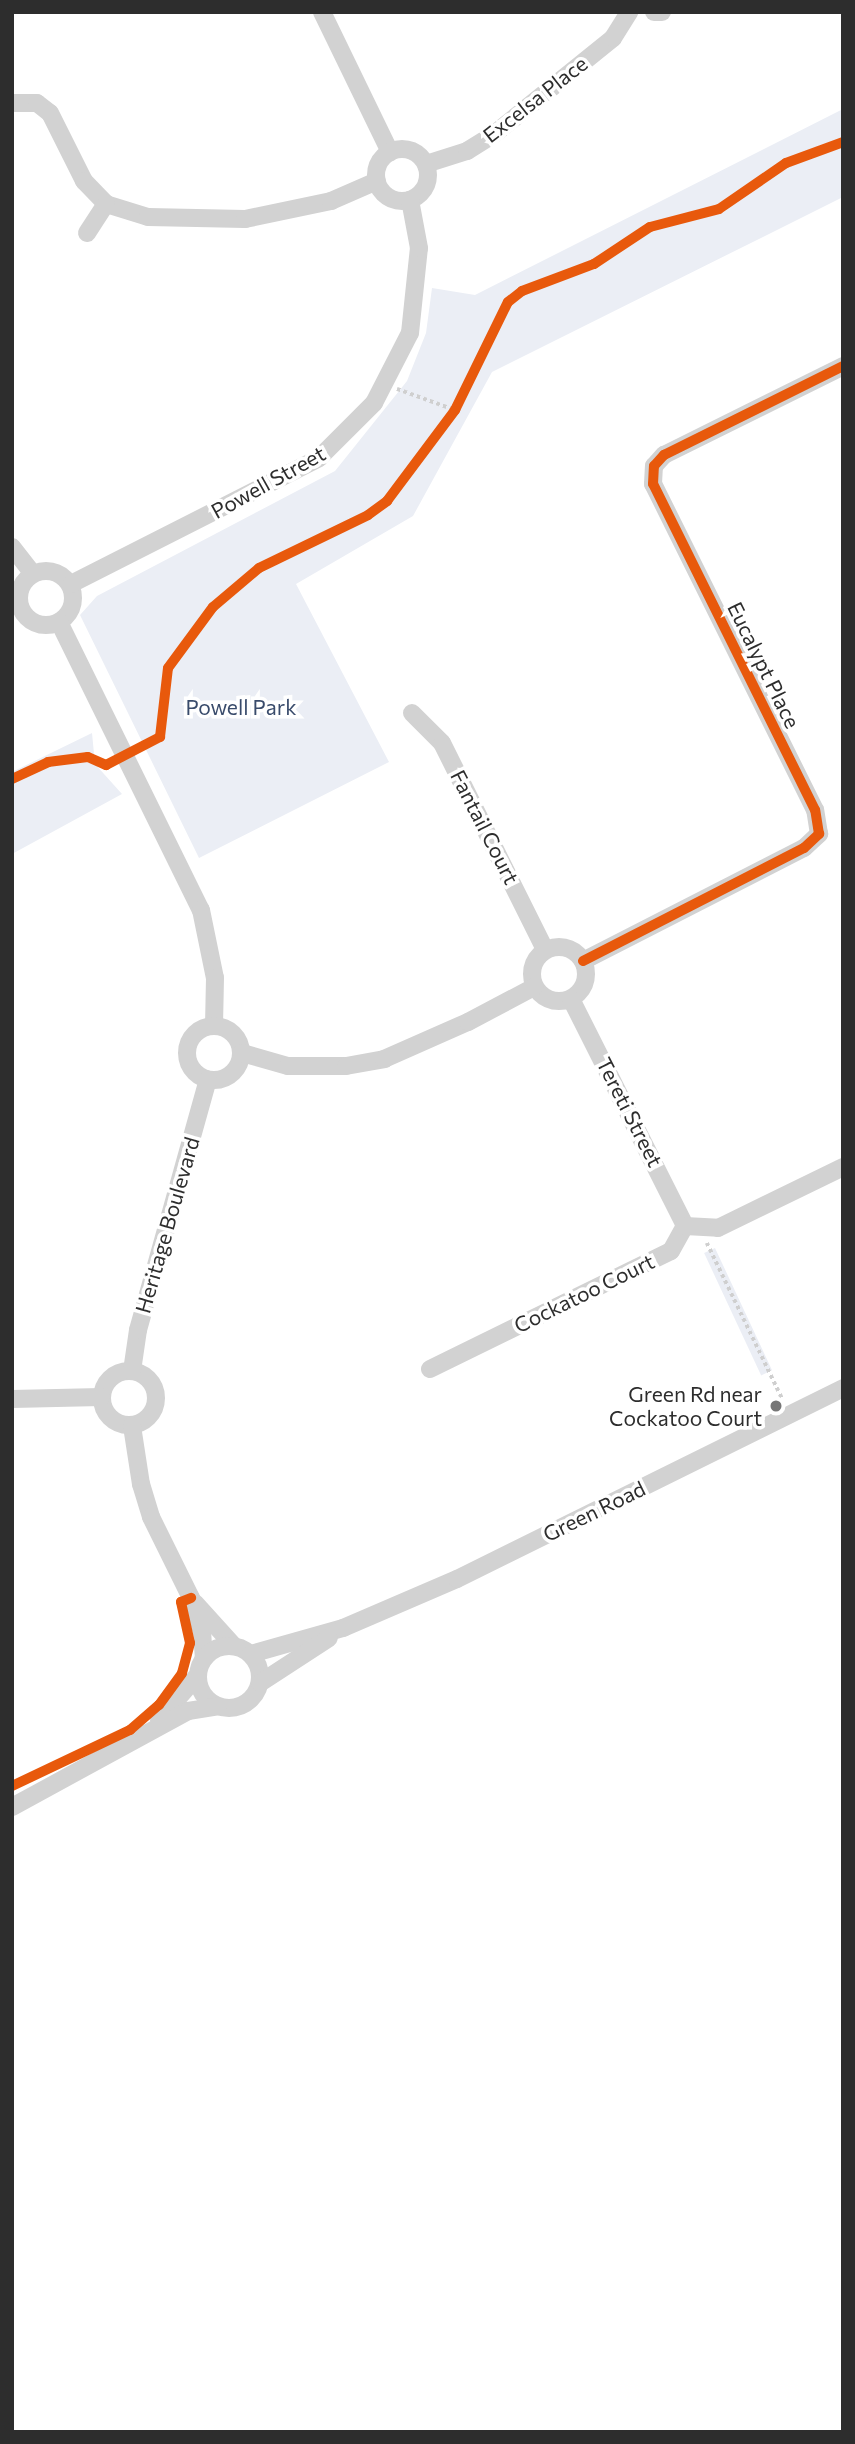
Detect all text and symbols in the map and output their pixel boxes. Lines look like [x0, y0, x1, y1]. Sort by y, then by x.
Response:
street label: Excelsa Place [478, 50, 592, 148]
street label: Powell Street [207, 440, 329, 524]
street label: Eucalypt Place [723, 598, 805, 732]
park label: Powell Park [185, 694, 297, 720]
street label: Fantail Court [445, 766, 525, 888]
street label: Tereti Street [592, 1053, 668, 1171]
street label: Heritage Boulevard [130, 1134, 204, 1316]
street label: Cockatoo Court [510, 1248, 658, 1338]
place label: Green Rd near Cockatoo Court [609, 1381, 762, 1431]
marker: Green Rd near Cockatoo Court [768, 1398, 784, 1414]
street label: Green Road [539, 1475, 649, 1547]

